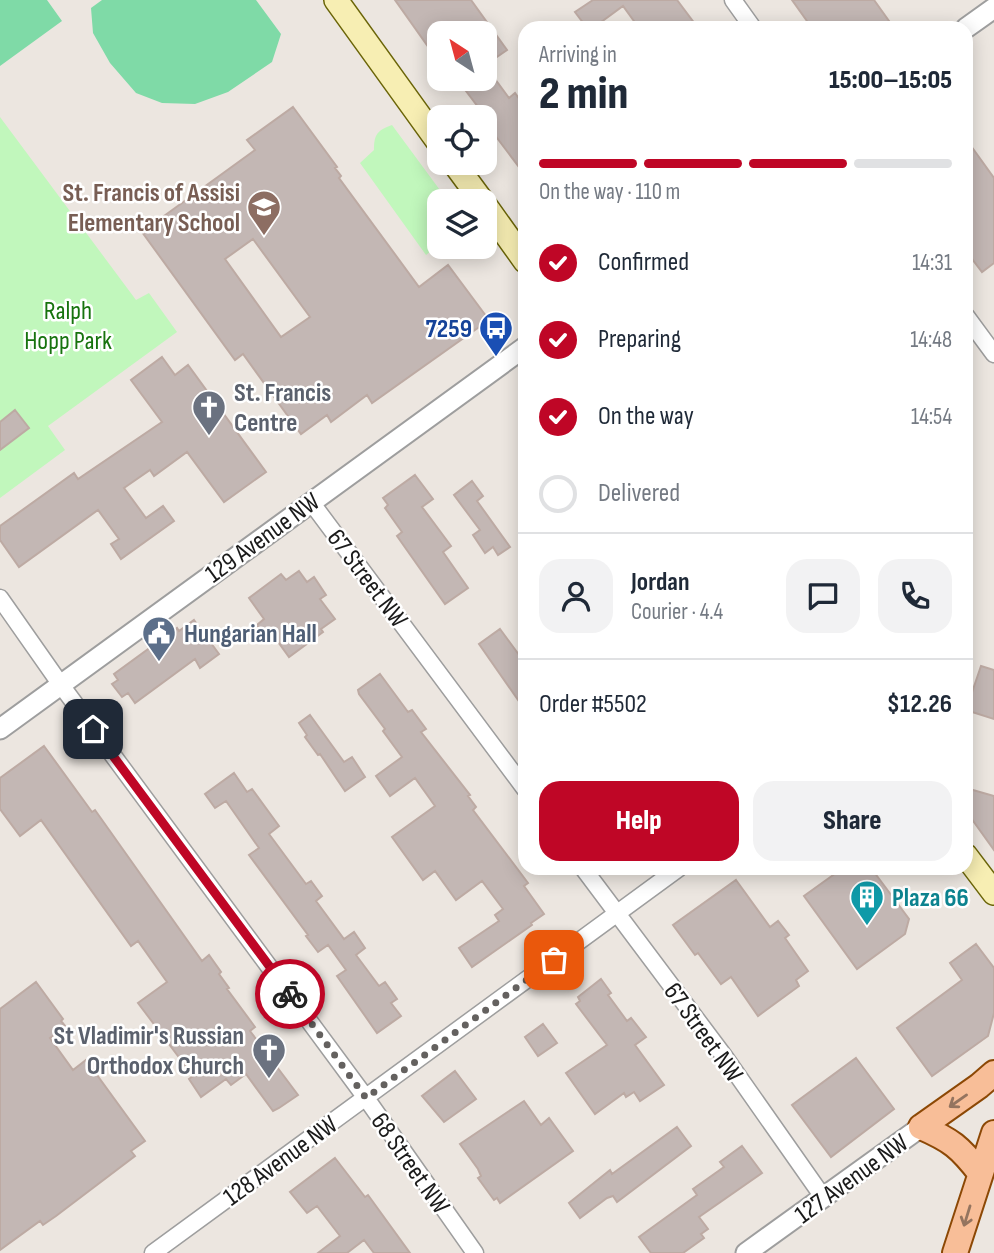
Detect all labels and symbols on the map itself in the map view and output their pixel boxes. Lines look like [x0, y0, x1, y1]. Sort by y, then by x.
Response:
north arrow [427, 21, 497, 91]
place label: St. Francis of Assisi Elementary School [62, 178, 240, 239]
school or university icon: St. Francis of Assisi Elementary School [245, 188, 283, 237]
park label: Ralph Hopp Park [24, 296, 112, 357]
bus stop icon: 7259 [477, 309, 515, 358]
place label: 7259 [426, 314, 472, 345]
place label: St. Francis Centre [234, 378, 331, 439]
church icon: St. Francis Centre [190, 388, 228, 437]
street label: 129 Avenue NW [200, 486, 326, 590]
street label: 67 Street NW [320, 524, 414, 634]
public building icon: Hungarian Hall [140, 614, 178, 663]
place label: Hungarian Hall [184, 619, 317, 650]
pin [63, 699, 123, 759]
building icon: Plaza 66 [848, 878, 886, 927]
place label: Plaza 66 [892, 883, 969, 914]
pin [524, 930, 584, 990]
courier [255, 959, 325, 1029]
street label: 67 Street NW [656, 977, 749, 1089]
place label: St Vladimir's Russian Orthodox Church [54, 1021, 244, 1082]
church icon: St Vladimir's Russian Orthodox Church [250, 1031, 288, 1080]
one-way arrow [949, 1094, 968, 1108]
street label: 68 Street NW [364, 1107, 456, 1220]
street label: 128 Avenue NW [218, 1109, 344, 1213]
street label: 127 Avenue NW [789, 1128, 915, 1231]
one-way arrow [960, 1205, 973, 1227]

